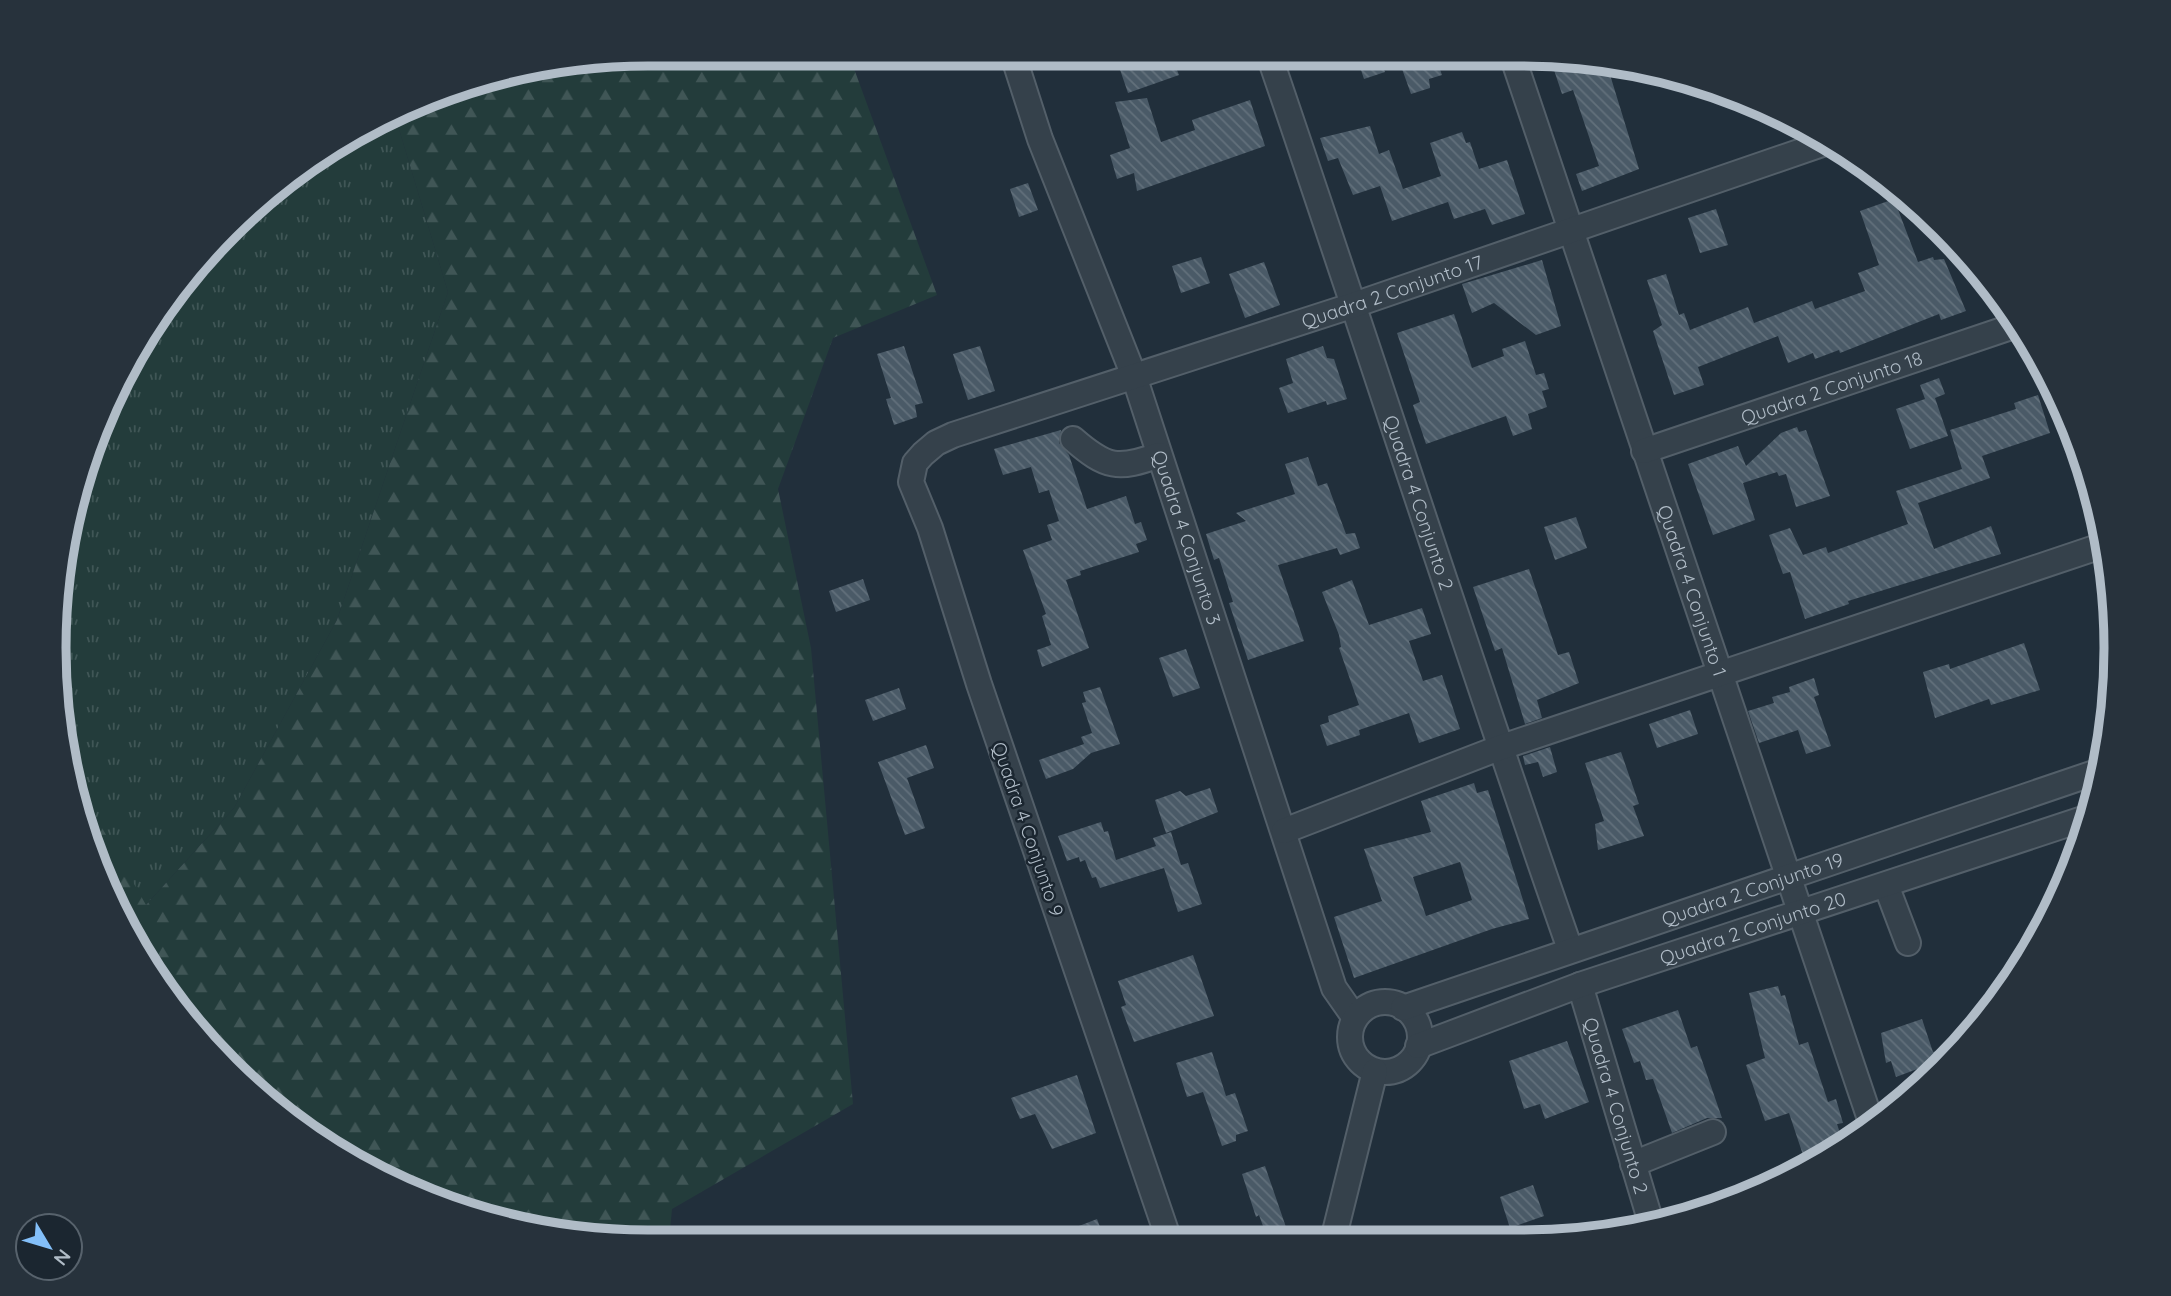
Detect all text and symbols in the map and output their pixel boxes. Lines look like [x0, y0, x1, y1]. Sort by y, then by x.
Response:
street label: Quadra 2 Conjunto 17 [1298, 250, 1486, 333]
street label: Quadra 2 Conjunto 18 [1738, 346, 1926, 429]
street label: Quadra 4 Conjunto 2 [1379, 412, 1459, 593]
street label: Quadra 4 Conjunto 3 [1147, 447, 1226, 628]
street label: Quadra 4 Conjunto 1 [1652, 502, 1732, 679]
street label: Quadra 4 Conjunto 9 [987, 739, 1069, 919]
street label: Quadra 2 Conjunto 19 [1658, 847, 1846, 931]
street label: Quadra 2 Conjunto 20 [1656, 886, 1849, 970]
street label: Quadra 4 Conjunto 2 [1578, 1015, 1654, 1197]
north arrow [14, 1212, 84, 1282]
text: N [49, 1245, 76, 1270]

